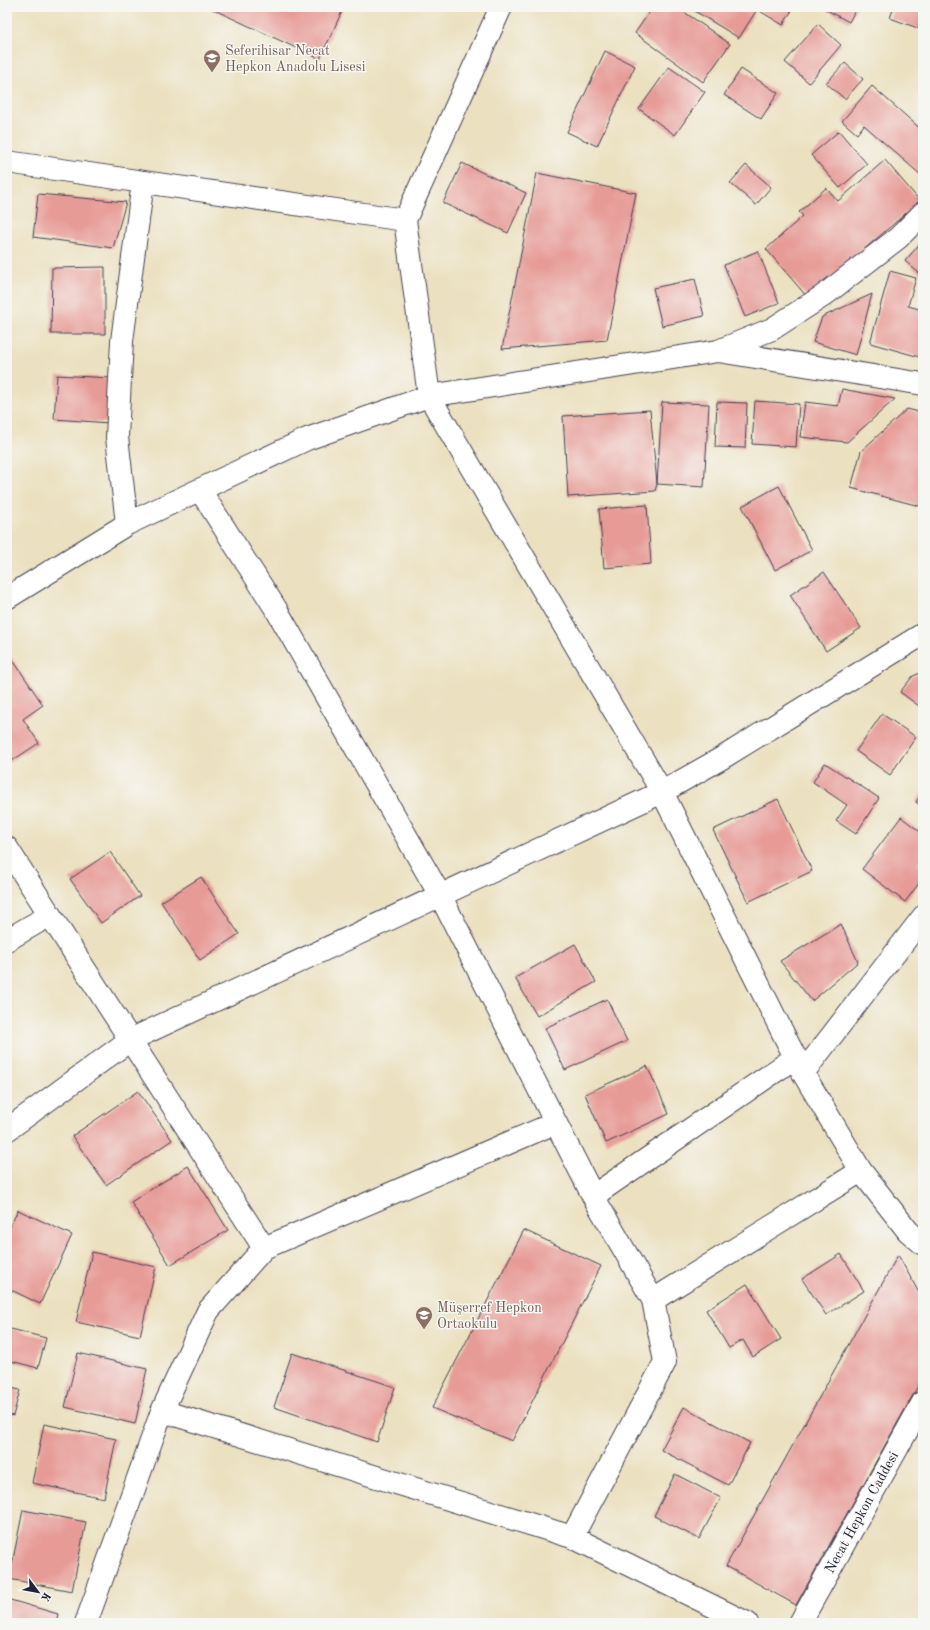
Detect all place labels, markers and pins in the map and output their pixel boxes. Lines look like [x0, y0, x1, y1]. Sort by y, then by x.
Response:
place label: Seferihisar Necat Hepkon Anadolu Lisesi [225, 44, 366, 74]
school or university icon: Seferihisar Necat Hepkon Anadolu Lisesi [202, 48, 222, 73]
place label: Müşerref Hepkon Ortaokulu [437, 1301, 542, 1331]
school or university icon: Müşerref Hepkon Ortaokulu [414, 1305, 434, 1330]

